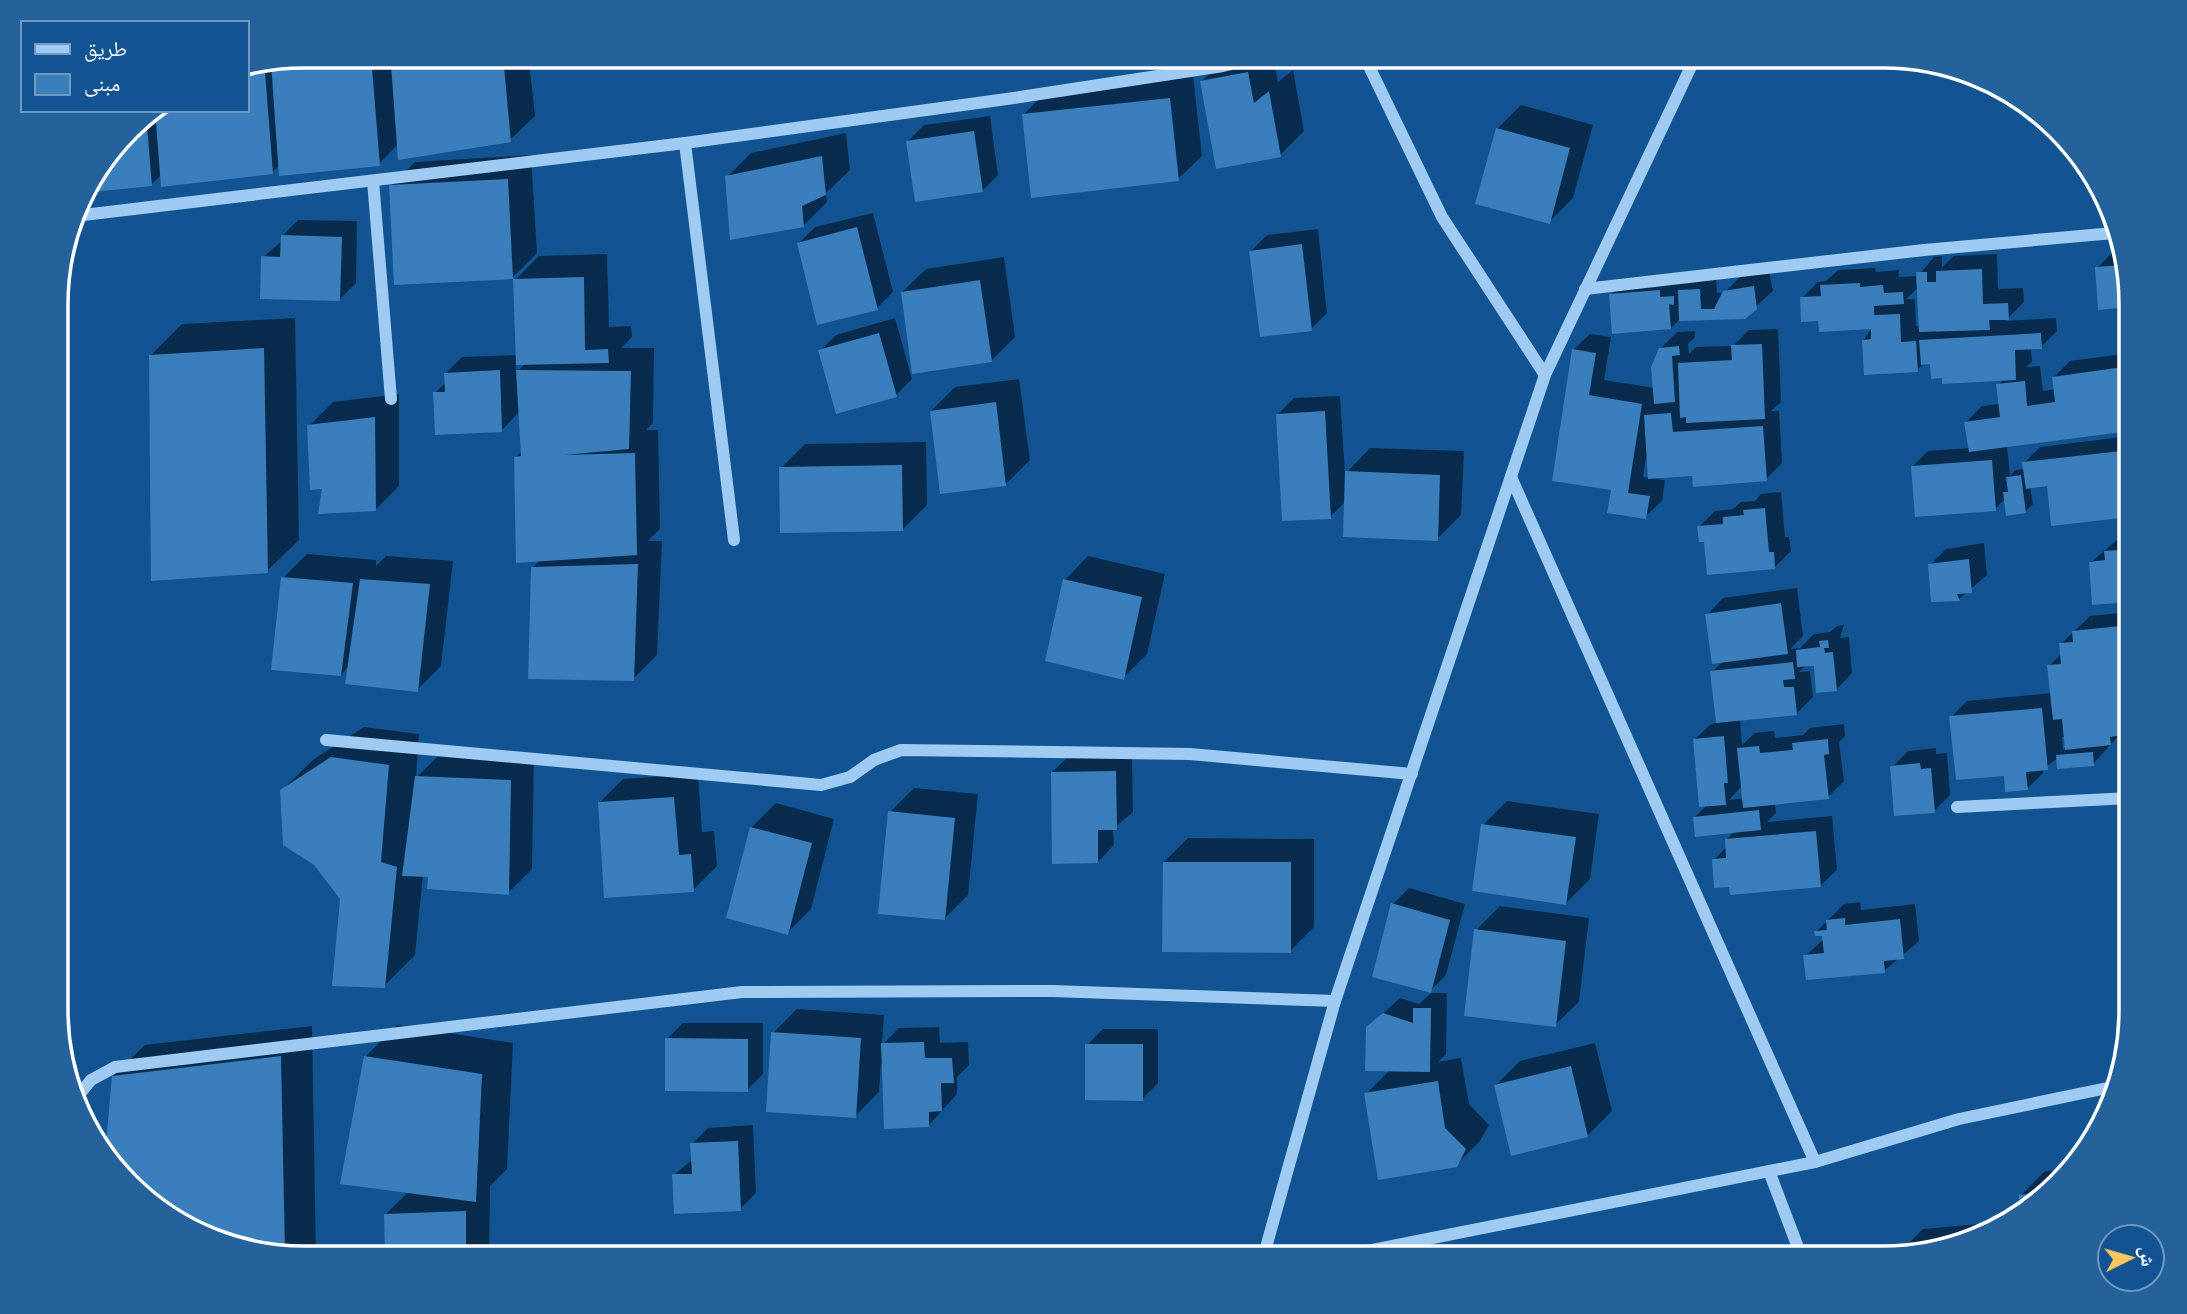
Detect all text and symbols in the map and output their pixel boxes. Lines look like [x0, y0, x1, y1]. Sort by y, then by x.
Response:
legend [21, 21, 248, 112]
text: طريق [84, 35, 127, 62]
text: مبنى [84, 70, 120, 97]
north arrow [2096, 1223, 2166, 1293]
text: ش [2135, 1245, 2161, 1268]

